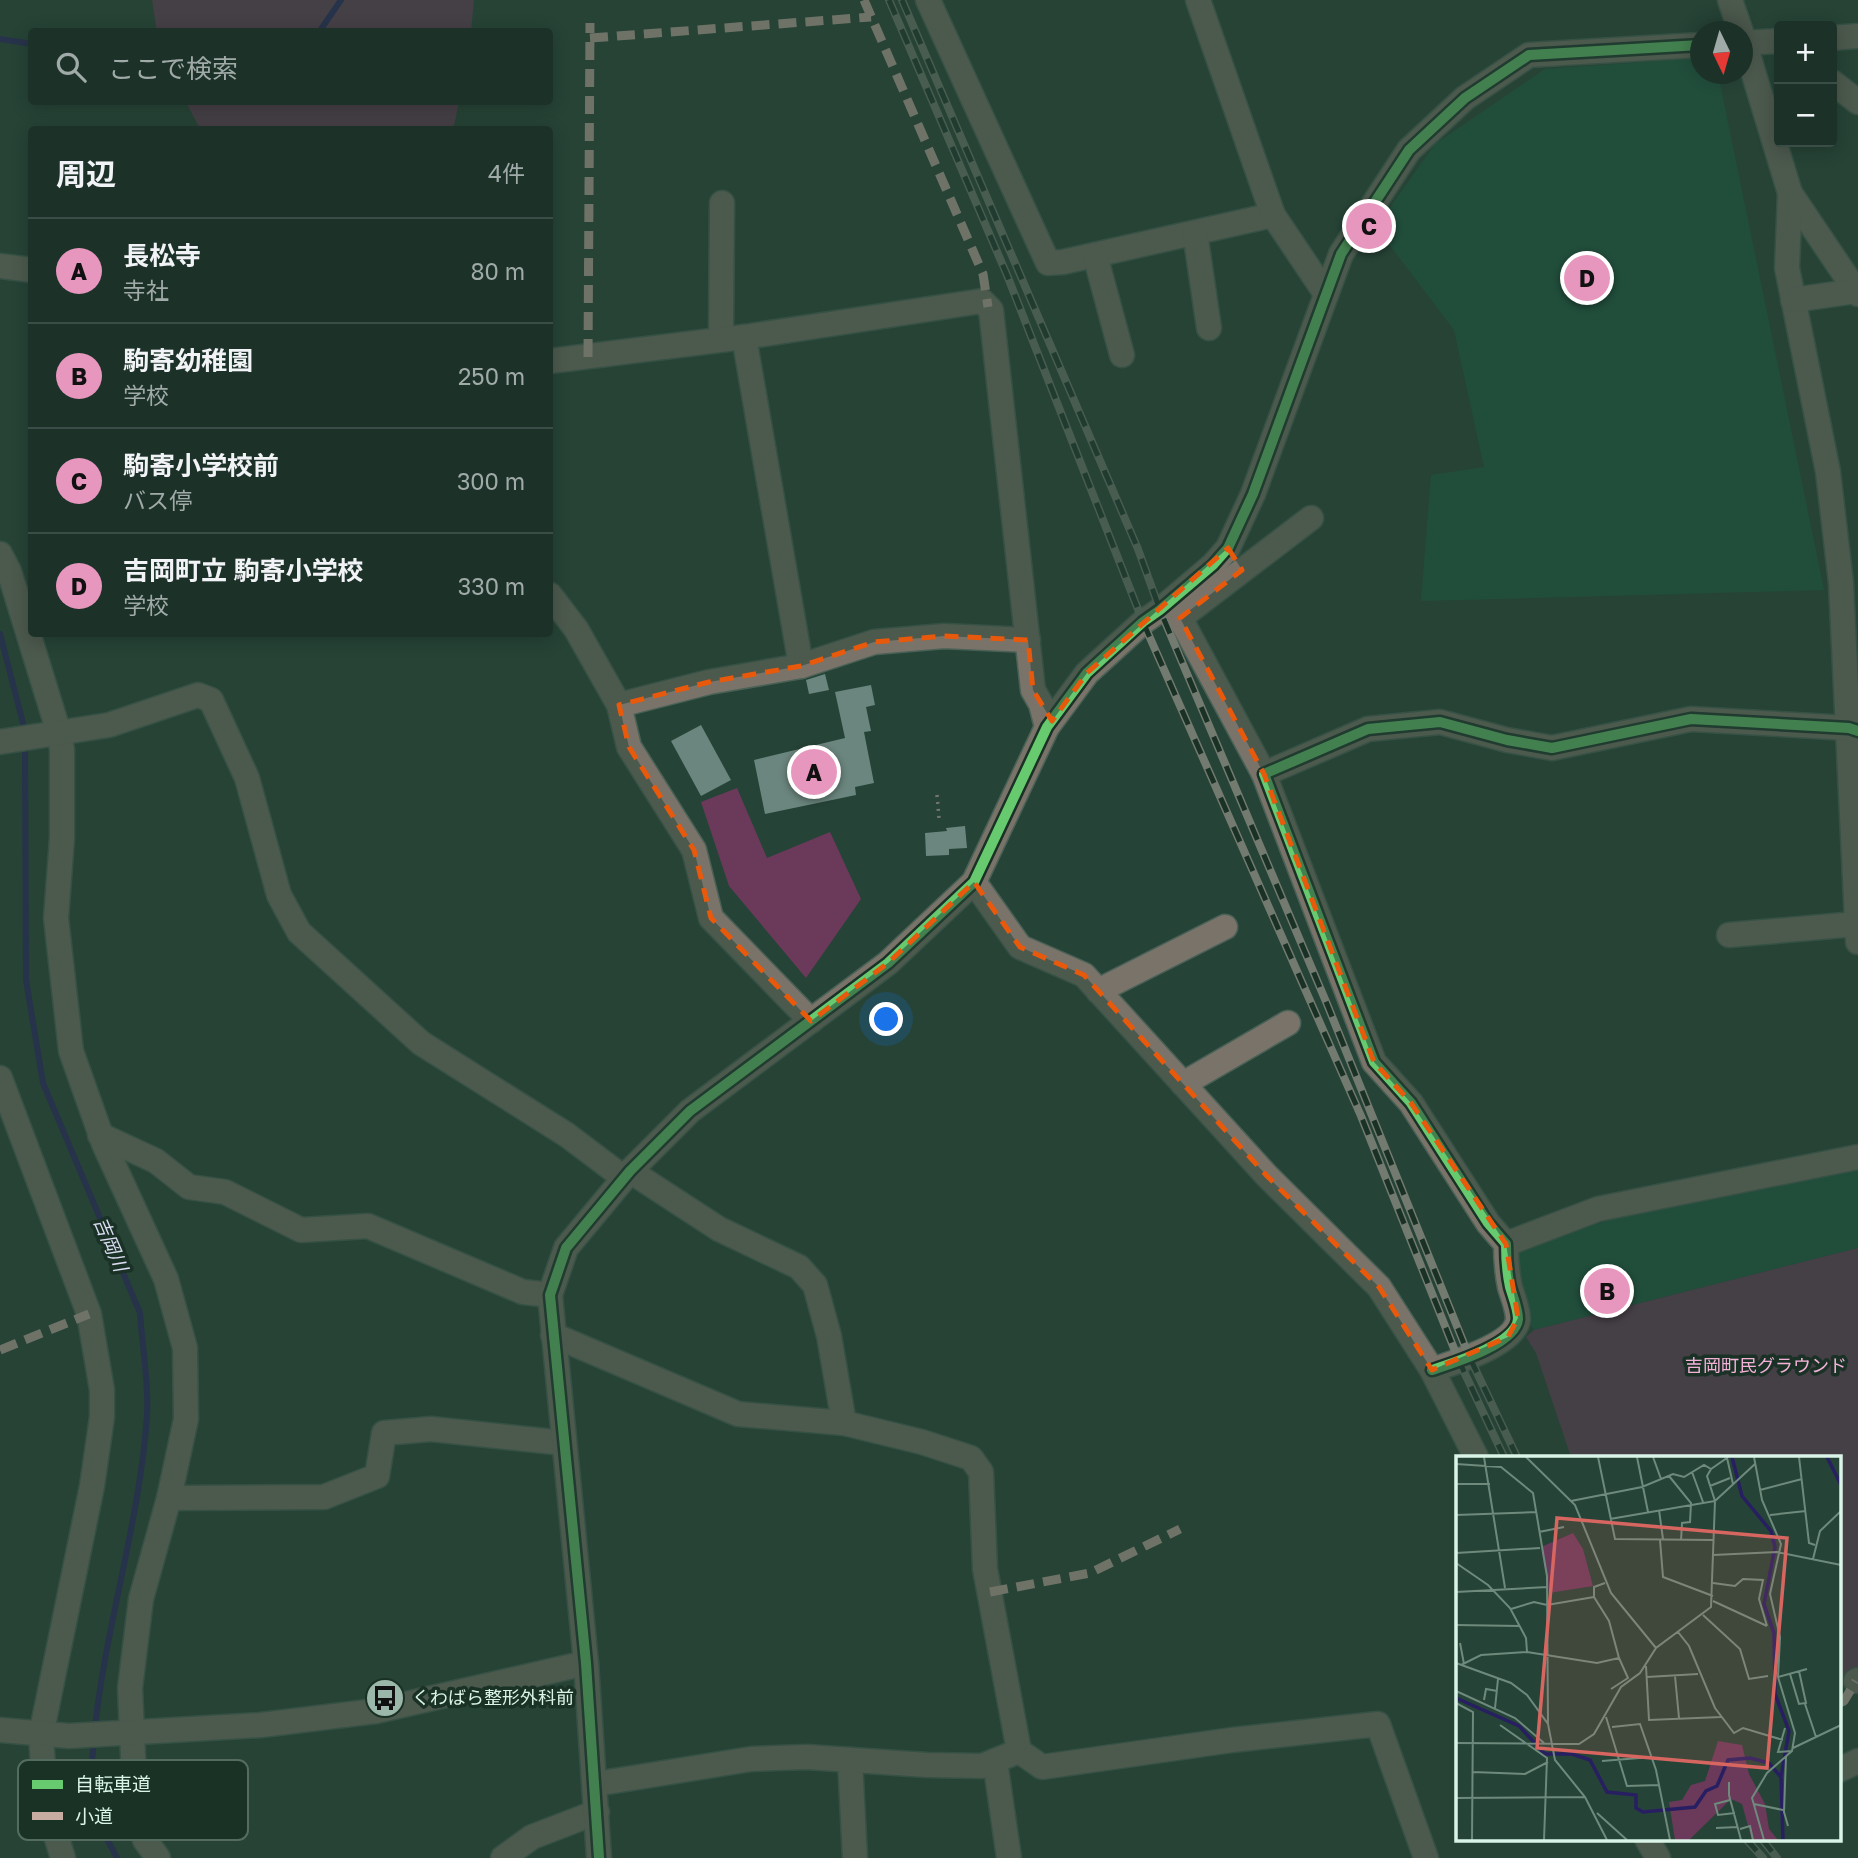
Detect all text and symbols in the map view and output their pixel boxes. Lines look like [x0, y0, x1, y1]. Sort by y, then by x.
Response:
north arrow [1690, 21, 1753, 84]
map controls [1774, 21, 1837, 147]
button: + [1774, 21, 1837, 84]
search box [28, 28, 553, 105]
icon: search [52, 48, 90, 86]
text: ここで検索 [108, 53, 238, 84]
button: − [1774, 84, 1837, 147]
text: 周辺 [56, 156, 116, 192]
text: 4件 [488, 159, 525, 187]
pin: C [1346, 200, 1392, 252]
text: 長松寺 [123, 240, 201, 271]
pin: D [1564, 252, 1610, 304]
text: A [71, 257, 87, 285]
text: 80 m [471, 257, 525, 285]
text: 寺社 [123, 276, 169, 304]
text: 駒寄幼稚園 [123, 345, 253, 376]
text: B [71, 362, 87, 390]
text: 250 m [458, 362, 525, 390]
text: 学校 [123, 381, 169, 409]
text: 駒寄小学校前 [123, 450, 279, 481]
text: C [71, 467, 87, 495]
text: 300 m [457, 467, 525, 495]
text: バス停 [123, 486, 192, 514]
text: 吉岡町立 駒寄小学校 [123, 555, 364, 586]
text: D [71, 572, 87, 600]
text: 330 m [458, 572, 525, 600]
text: 学校 [123, 591, 169, 619]
pin: A [791, 746, 837, 798]
your location [869, 1002, 903, 1036]
water label: 吉岡川 [90, 1213, 134, 1276]
pin: B [1584, 1265, 1630, 1317]
park label: 吉岡町民グラウンド [1685, 1354, 1847, 1376]
inset map [1456, 1456, 1840, 1840]
bus stop icon: くわばら整形外科前 [364, 1677, 406, 1719]
place label: くわばら整形外科前 [412, 1686, 574, 1708]
legend [18, 1760, 248, 1840]
text: 自転車道 [75, 1772, 151, 1795]
text: 小道 [75, 1804, 113, 1827]

